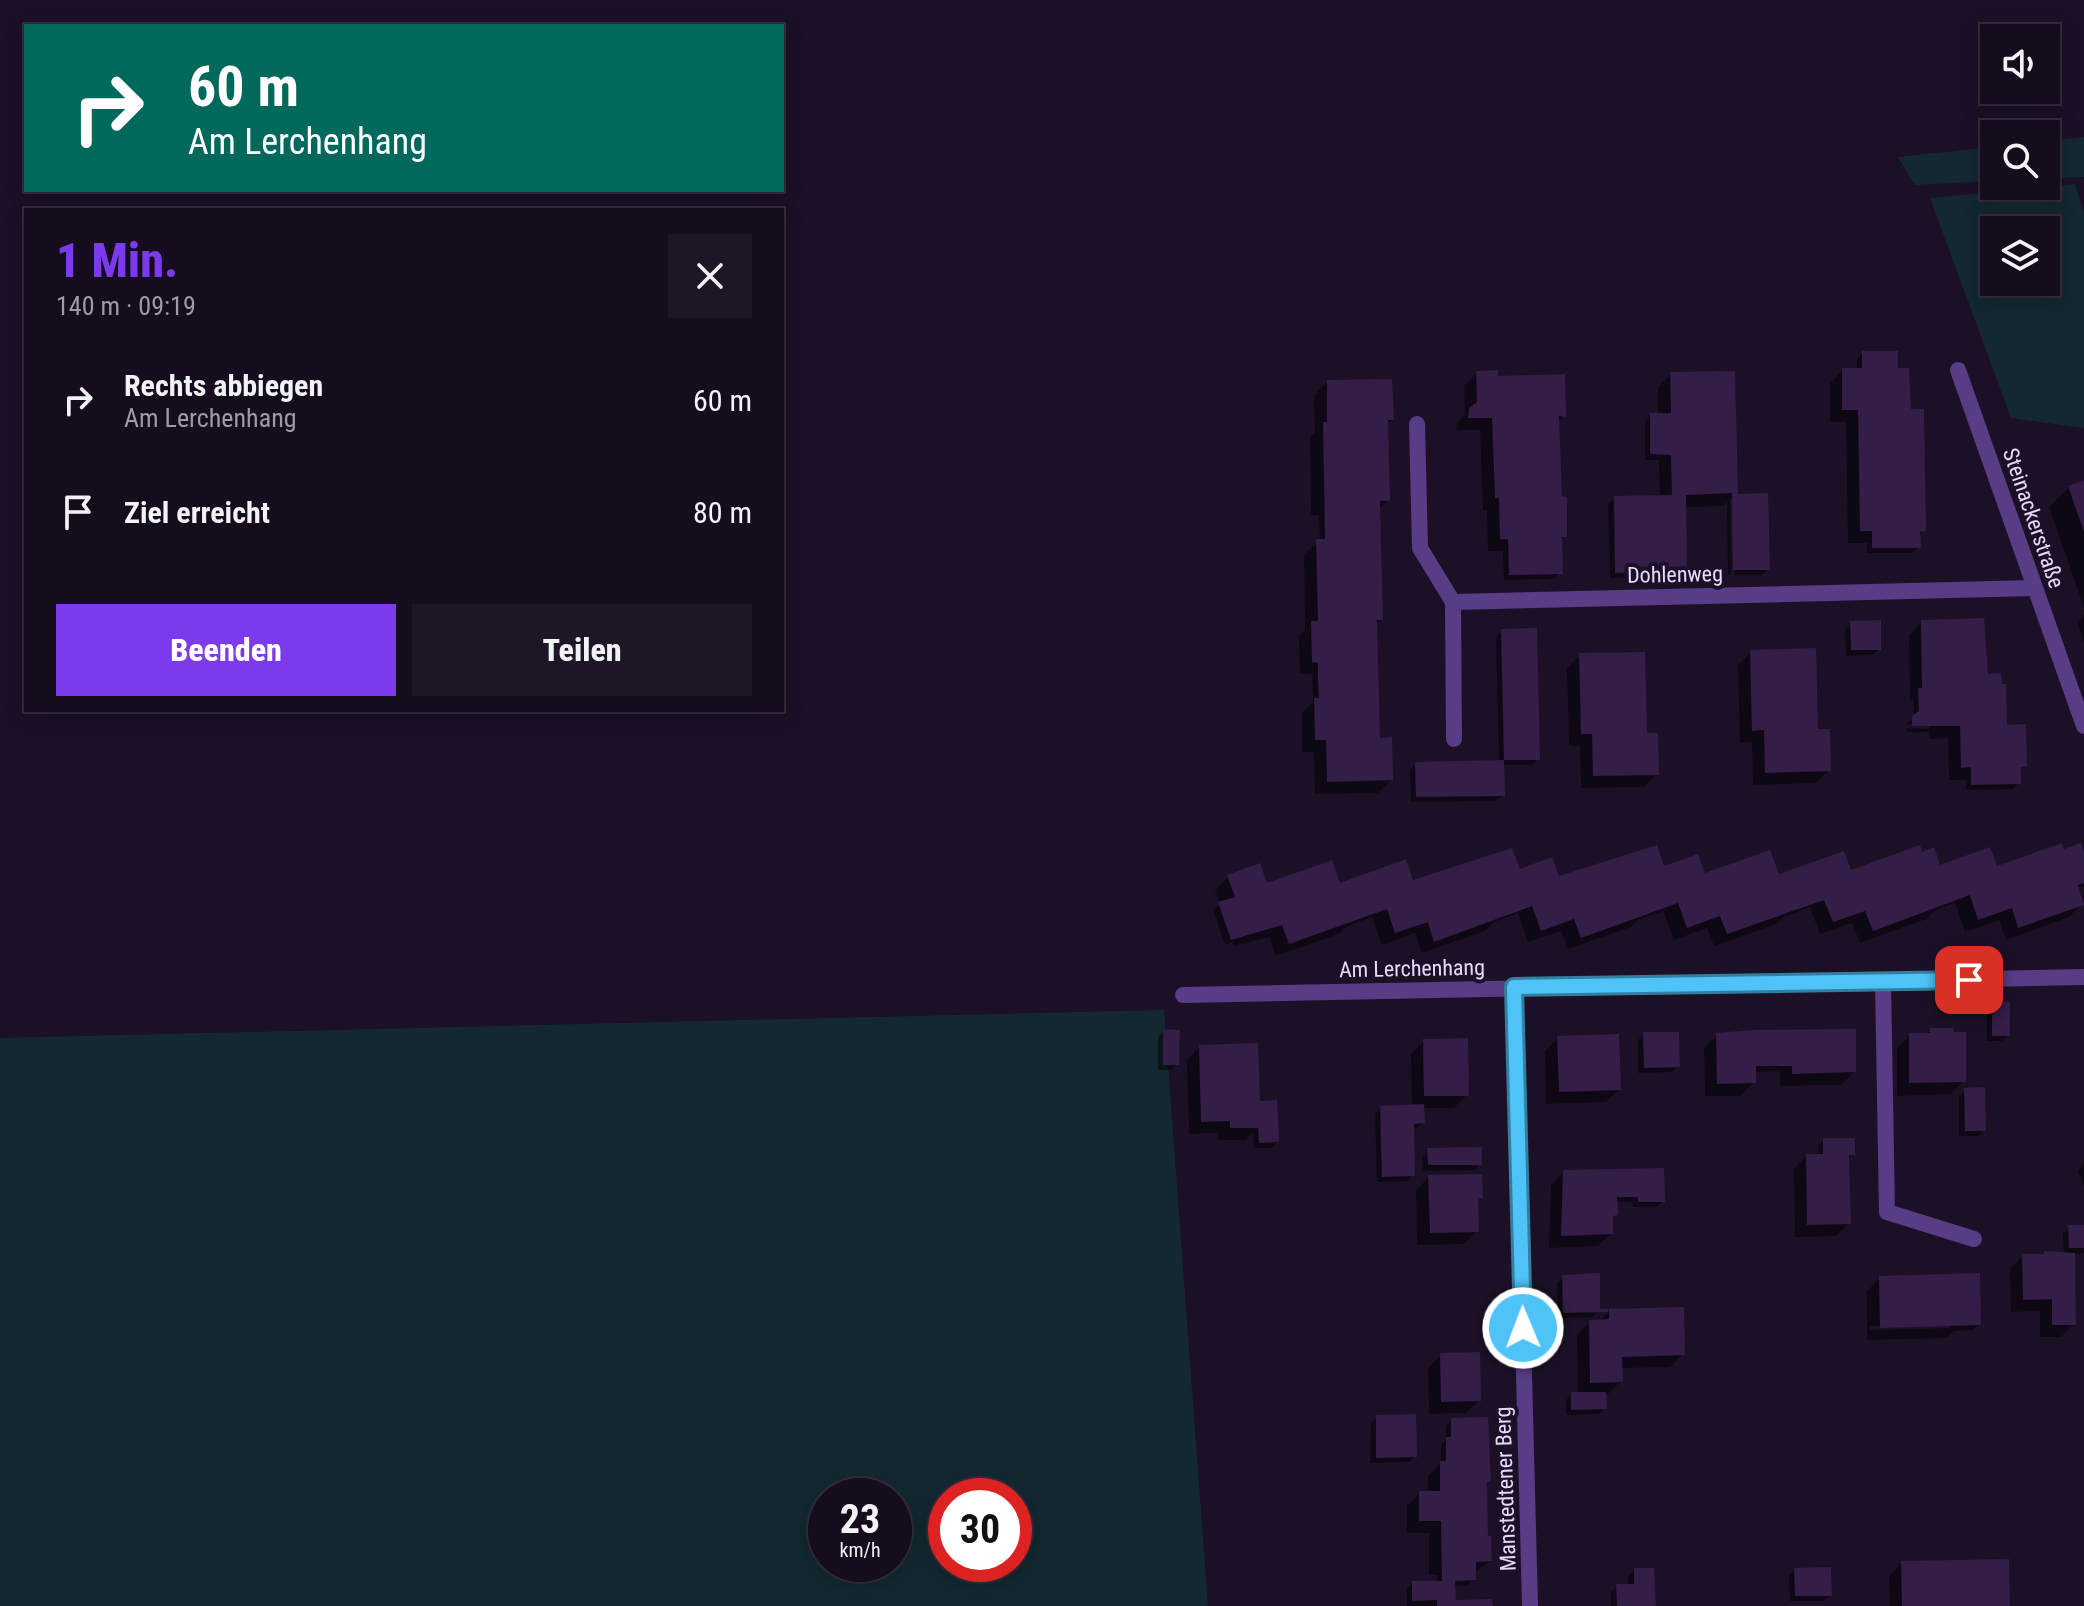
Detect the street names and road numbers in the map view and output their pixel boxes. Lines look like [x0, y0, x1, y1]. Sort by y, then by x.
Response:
street label: Steinackerstraße [1998, 445, 2069, 591]
street label: Dohlenweg [1627, 561, 1723, 588]
street label: Am Lerchenhang [1339, 955, 1485, 982]
street label: Manstedtener Berg [1490, 1406, 1521, 1572]

